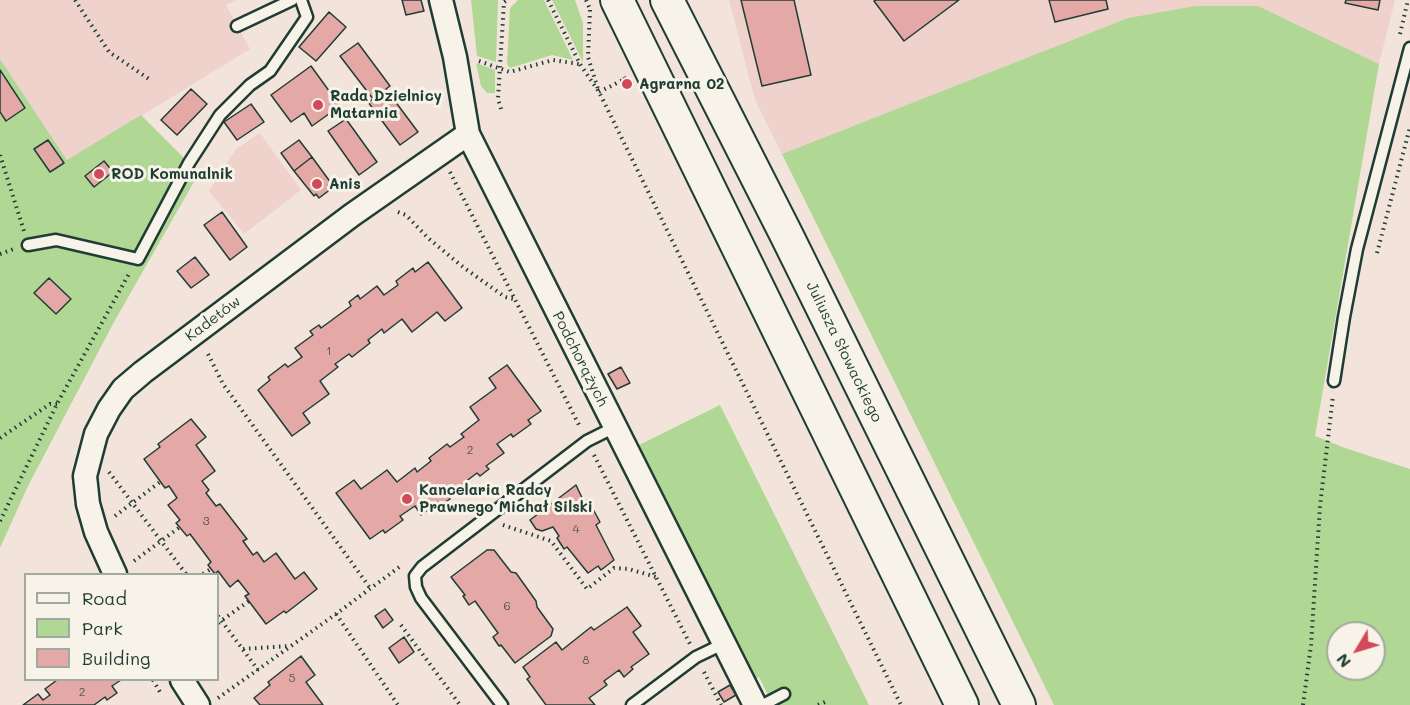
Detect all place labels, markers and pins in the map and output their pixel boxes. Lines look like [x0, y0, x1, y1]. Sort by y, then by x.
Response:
place label: Agrarna 02 [639, 75, 724, 93]
marker: Agrarna 02 [620, 77, 634, 91]
place label: Rada Dzielnicy Matarnia [330, 87, 442, 122]
marker: Rada Dzielnicy Matarnia [311, 98, 325, 112]
place label: ROD Komunalnik [111, 165, 233, 183]
marker: ROD Komunalnik [92, 167, 106, 181]
place label: Anis [329, 175, 361, 193]
marker: Anis [310, 177, 324, 191]
place label: Kancelaria Radcy Prawnego Michał Silski [419, 481, 593, 516]
marker: Kancelaria Radcy Prawnego Michał Silski [400, 492, 414, 506]

